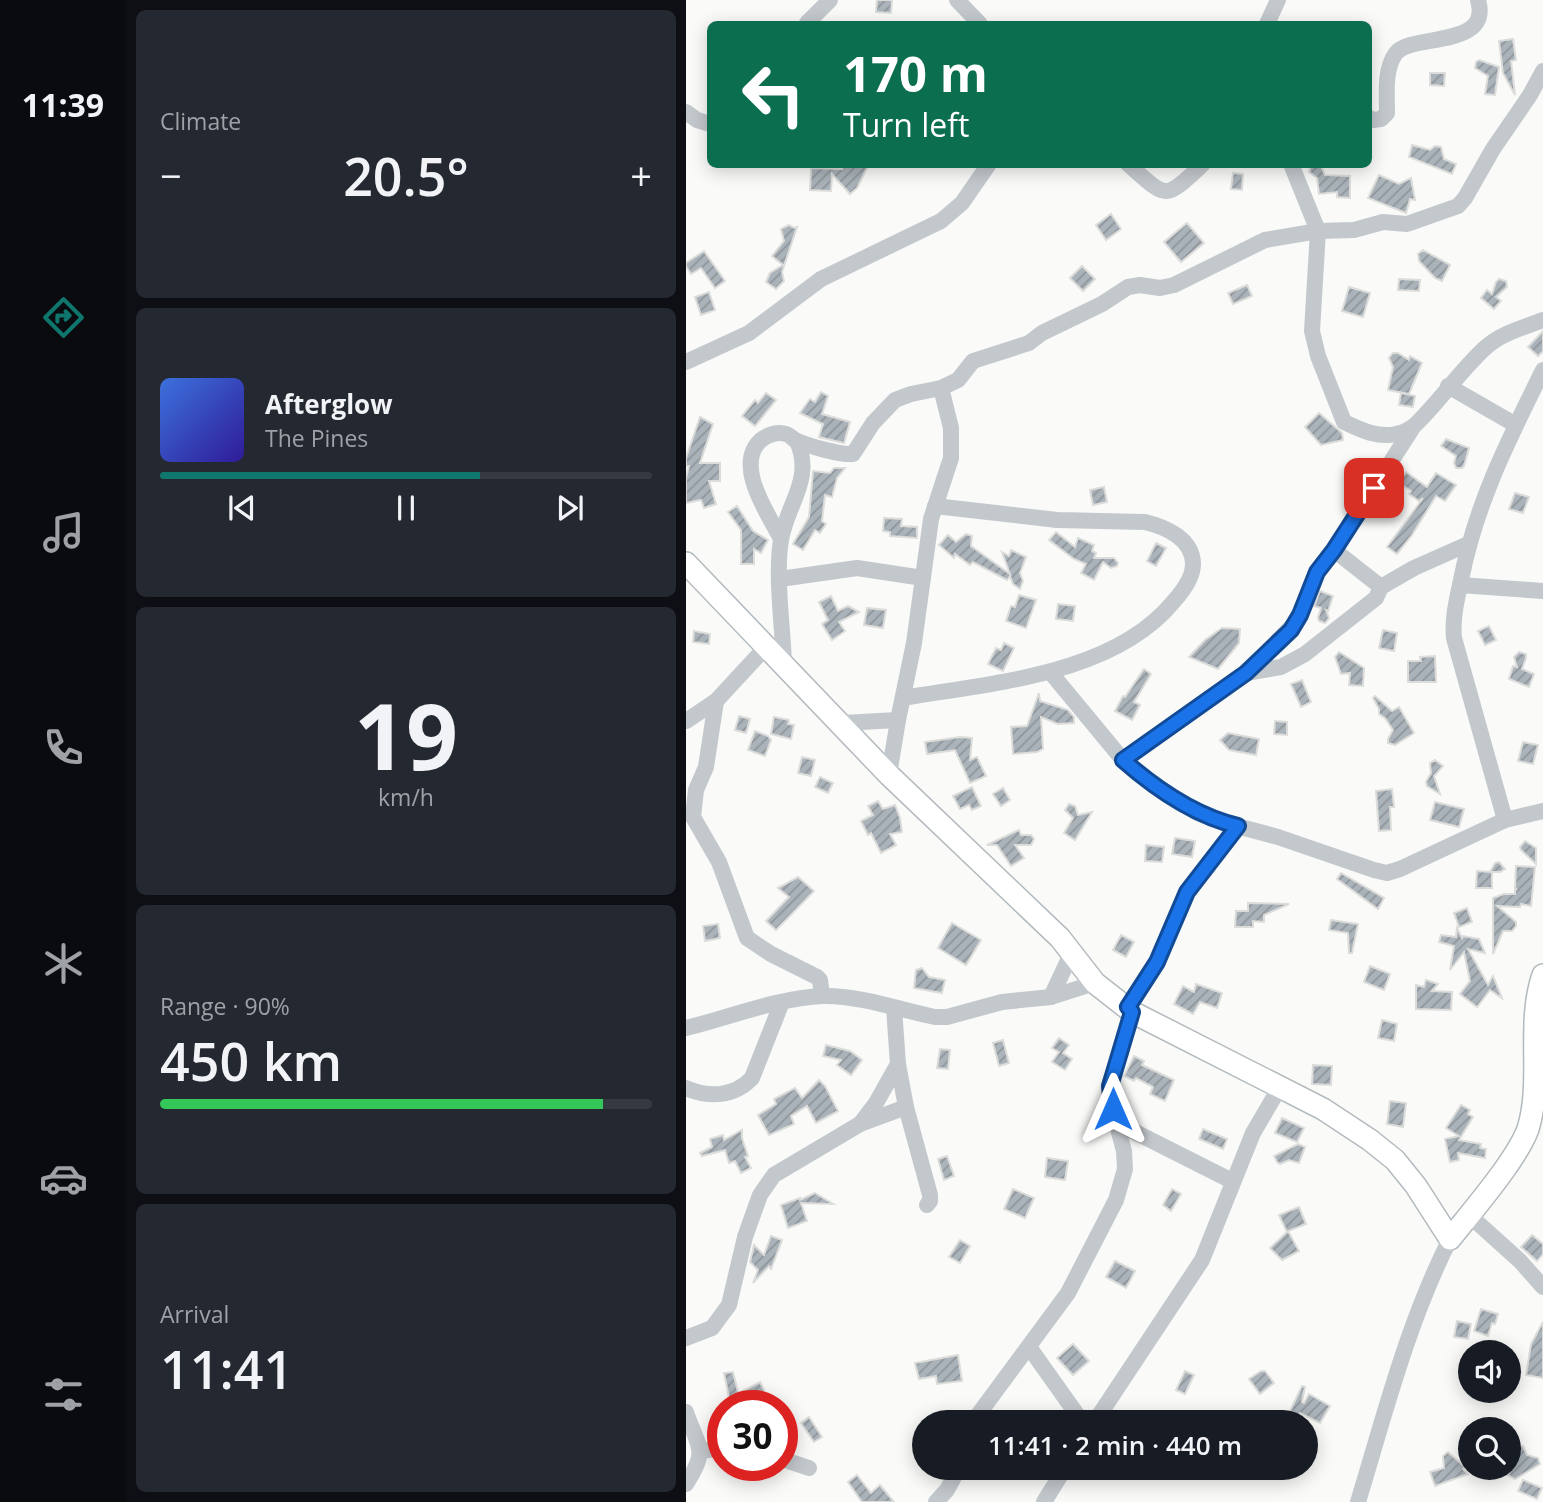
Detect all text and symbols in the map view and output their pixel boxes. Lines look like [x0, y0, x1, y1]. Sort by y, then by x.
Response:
text: 170 m [843, 40, 988, 106]
icon: left [728, 49, 819, 140]
text: 11:39 [22, 83, 104, 126]
text: Turn left [843, 103, 969, 146]
text: Climate [160, 105, 241, 137]
text: 20.5° [343, 140, 469, 211]
text: − [160, 149, 182, 201]
text: + [630, 149, 652, 201]
icon: directions [39, 293, 88, 342]
text: Afterglow [265, 386, 392, 422]
text: The Pines [265, 422, 368, 454]
pin [1344, 458, 1404, 518]
icon: arrive [1355, 469, 1393, 507]
icon: previous [223, 489, 261, 527]
icon: pause [387, 489, 425, 527]
icon: next [551, 489, 589, 527]
icon: music [39, 508, 88, 557]
text: 19 [354, 673, 458, 797]
icon: phone [39, 723, 88, 772]
text: km/h [378, 781, 434, 813]
icon: climate [39, 939, 88, 988]
text: Range · 90% [160, 990, 290, 1022]
text: 450 km [160, 1025, 342, 1096]
position arrow [1076, 1072, 1150, 1146]
icon: car [39, 1154, 88, 1203]
text: Arrival [160, 1298, 229, 1330]
text: 11:41 [160, 1333, 293, 1404]
map controls [1458, 1340, 1521, 1480]
button: sound [1458, 1340, 1521, 1403]
icon: filters [39, 1370, 88, 1419]
speed limit sign: 30 [707, 1390, 798, 1481]
button: search [1458, 1417, 1521, 1480]
text: 11:41 · 2 min · 440 m [988, 1427, 1242, 1463]

